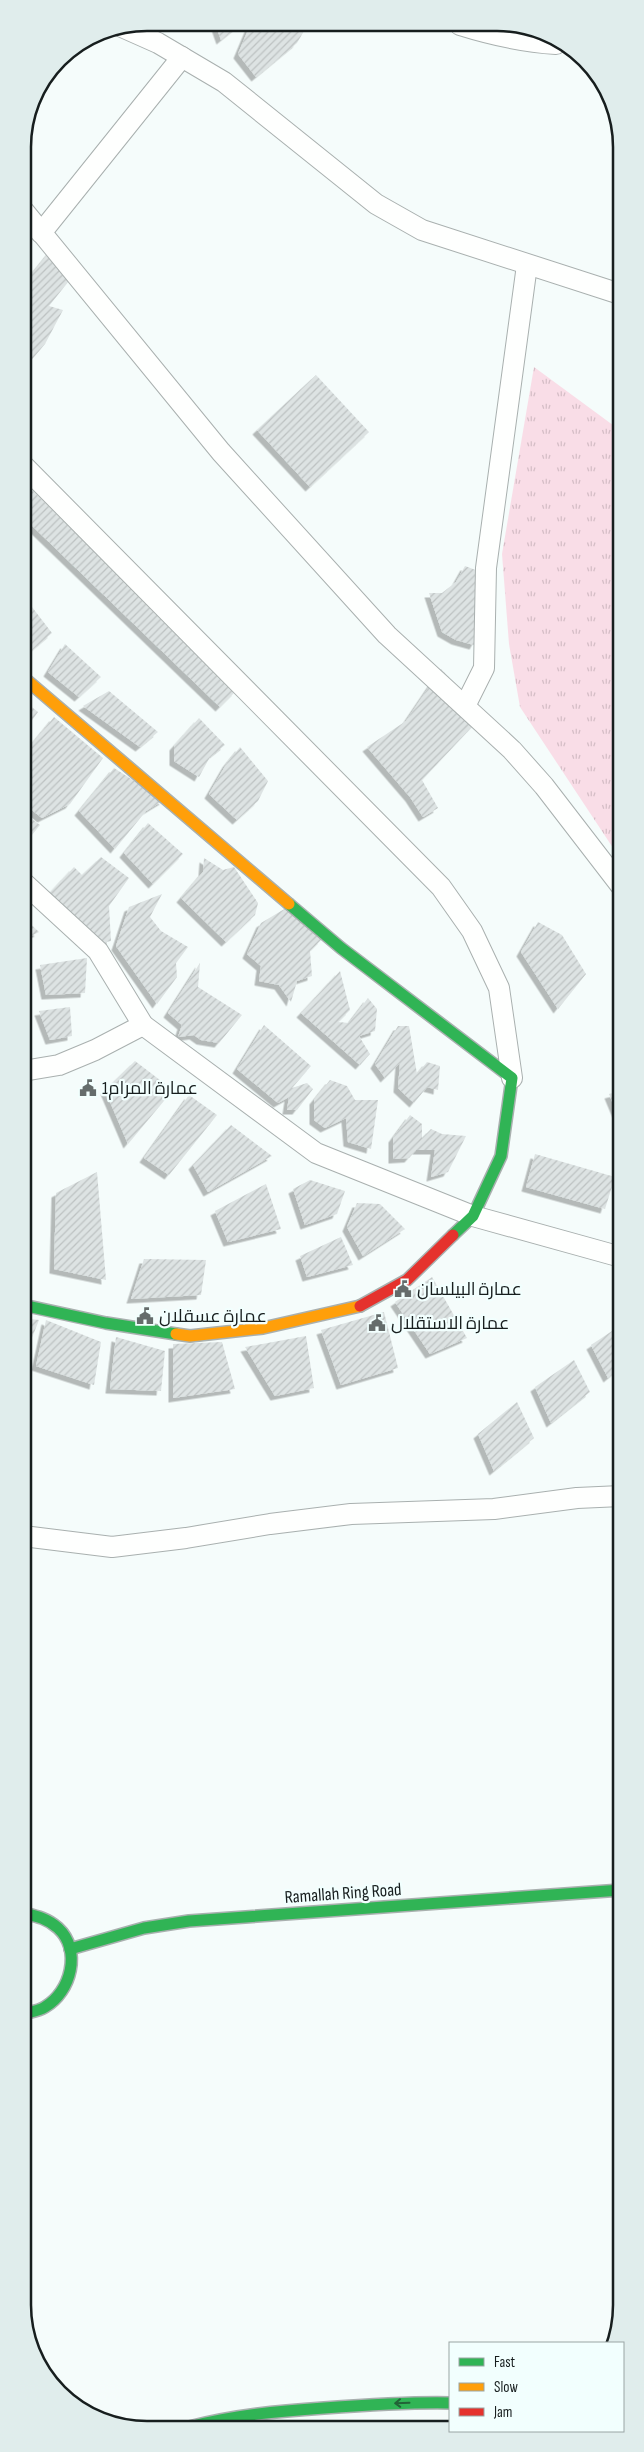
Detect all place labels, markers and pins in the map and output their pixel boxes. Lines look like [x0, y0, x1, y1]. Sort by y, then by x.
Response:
public building icon: عمارة المرام1 [78, 1078, 98, 1098]
place label: عمارة المرام1 [102, 1078, 198, 1100]
public building icon: عمارة البيلسان [393, 1279, 413, 1299]
place label: عمارة البيلسان [417, 1279, 522, 1300]
public building icon: عمارة عسقلان [135, 1306, 155, 1326]
place label: عمارة عسقلان [159, 1306, 267, 1327]
public building icon: عمارة الاستقلال [367, 1313, 387, 1333]
place label: عمارة الاستقلال [391, 1313, 509, 1334]

